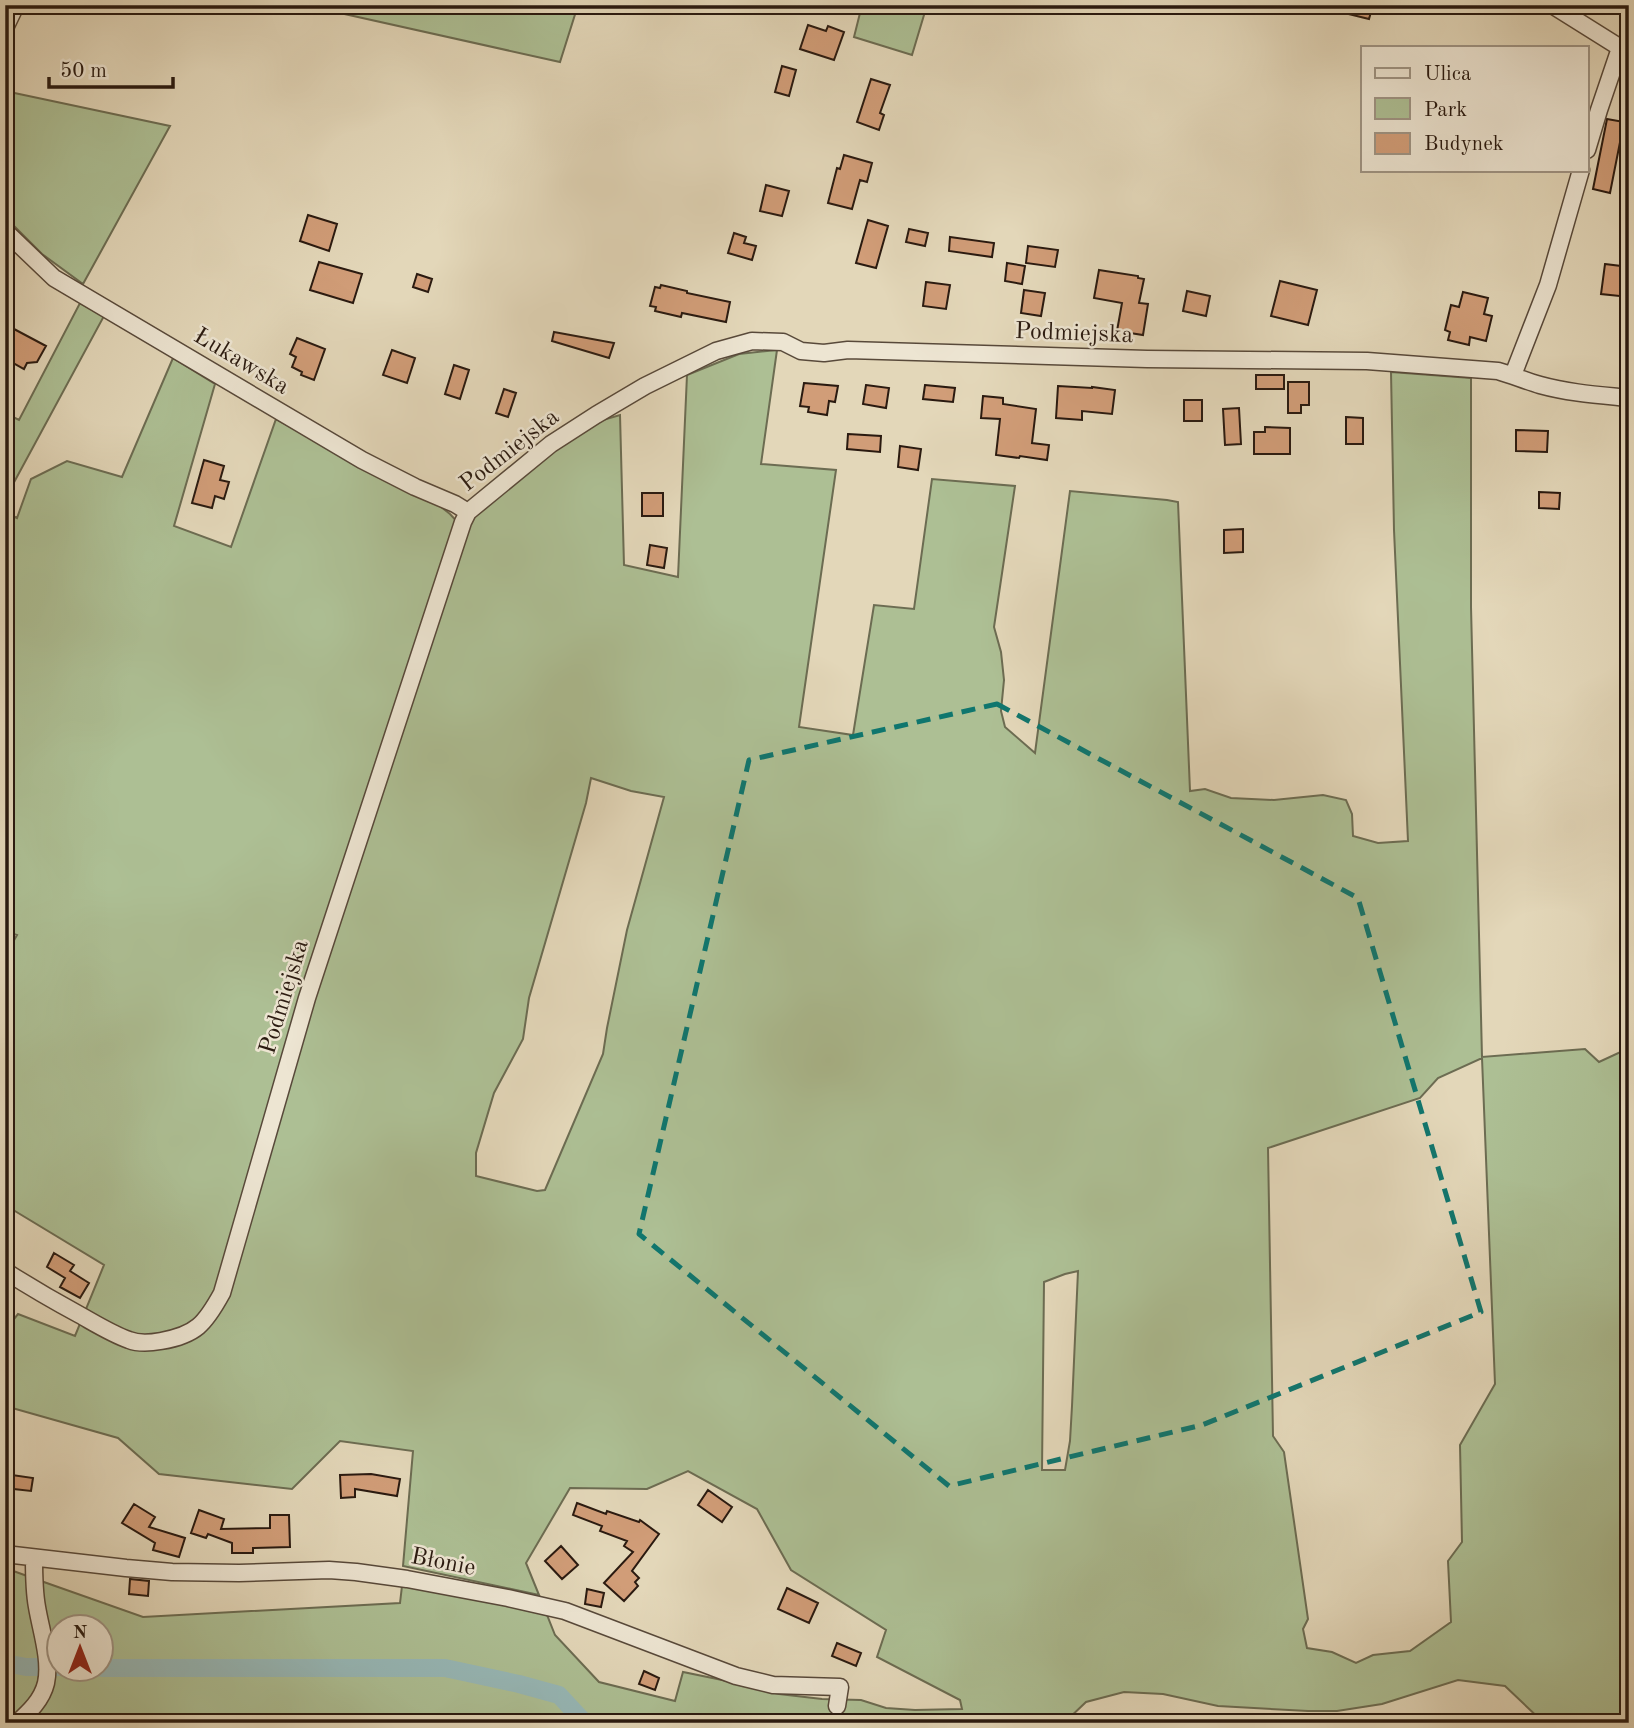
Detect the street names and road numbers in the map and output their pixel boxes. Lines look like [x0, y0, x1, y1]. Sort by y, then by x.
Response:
street label: Podmiejska [1014, 320, 1134, 348]
street label: Łukawska [189, 324, 293, 400]
street label: Podmiejska [456, 405, 564, 497]
street label: Podmiejska [256, 937, 314, 1057]
street label: Błonie [409, 1545, 477, 1581]

